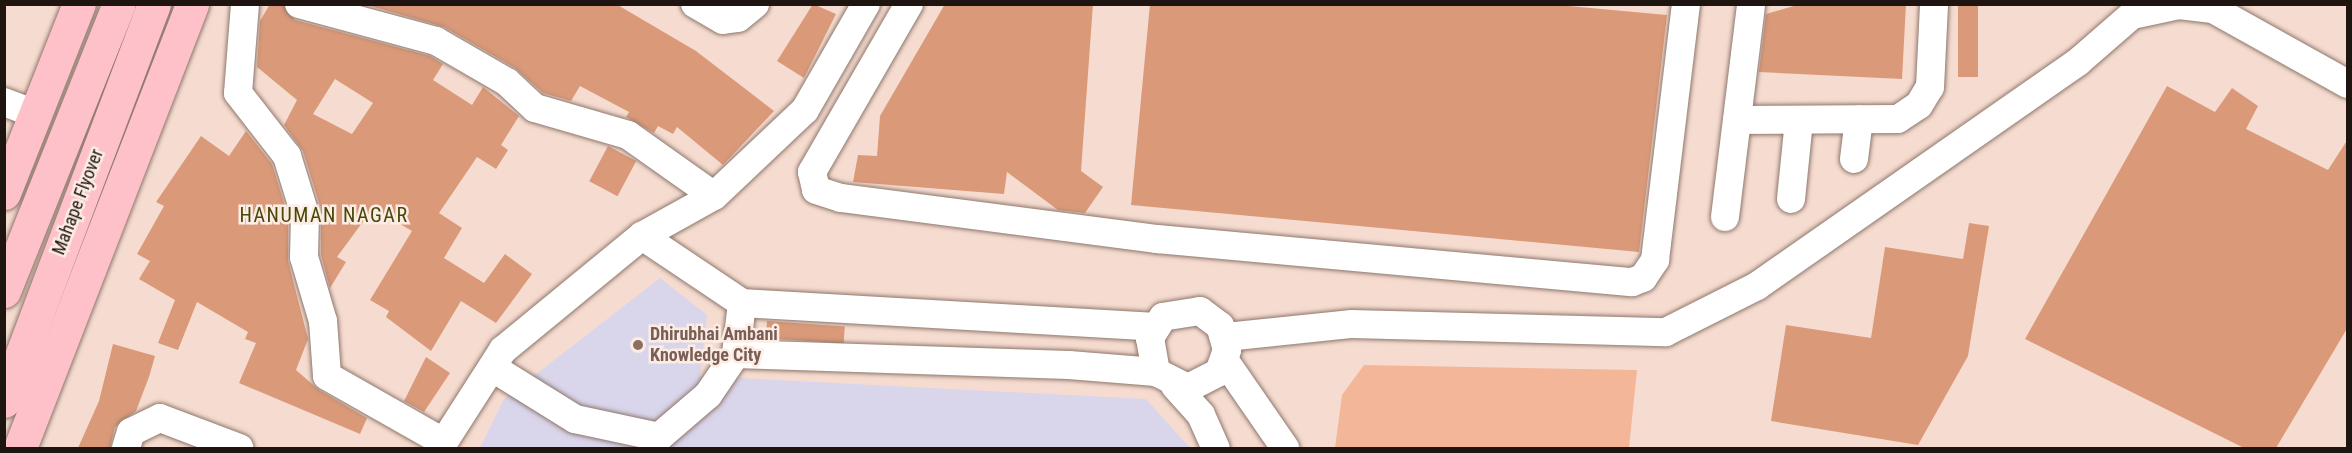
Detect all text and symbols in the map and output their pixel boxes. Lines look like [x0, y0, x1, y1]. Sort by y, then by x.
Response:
street label: Mahape Flyover [48, 146, 108, 258]
district label: HANUMAN NAGAR [240, 203, 408, 227]
place label: Dhirubhai Ambani Knowledge City [650, 324, 778, 366]
marker: Dhirubhai Ambani Knowledge City [631, 338, 645, 352]

